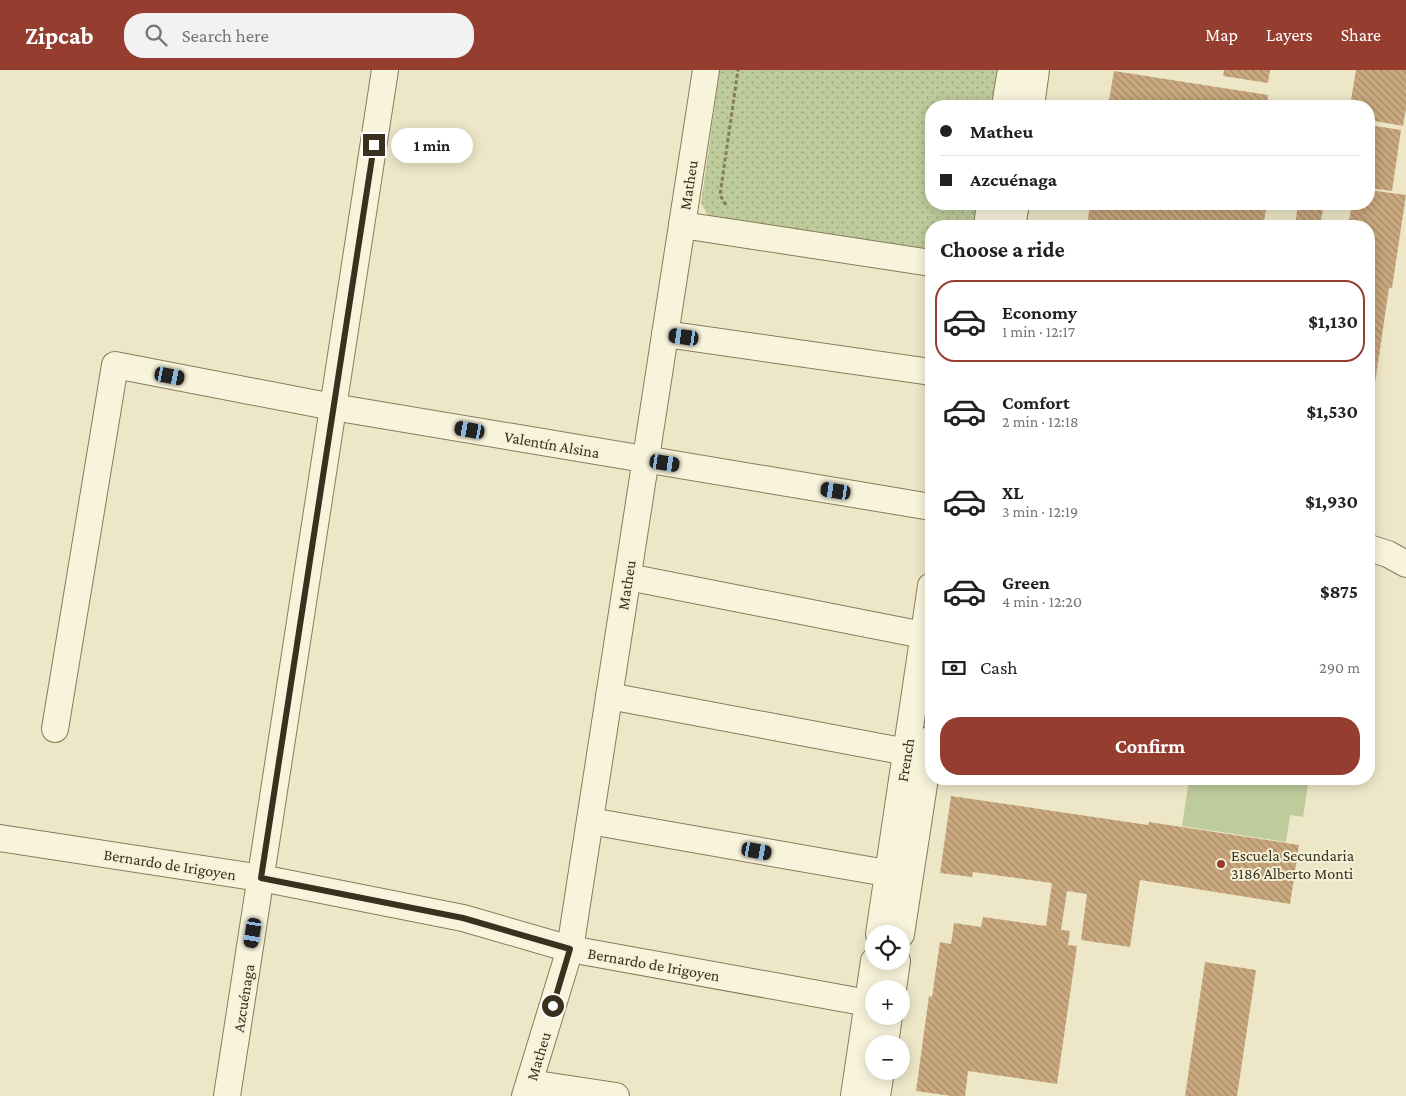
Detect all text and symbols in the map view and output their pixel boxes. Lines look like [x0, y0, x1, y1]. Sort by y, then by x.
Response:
search box [124, 13, 474, 58]
icon: search [142, 21, 170, 49]
text: Zipcab [25, 22, 94, 49]
text: Search here [182, 25, 269, 46]
text: Map [1205, 25, 1238, 45]
text: Layers [1266, 25, 1313, 45]
text: Share [1341, 25, 1381, 45]
text: Matheu [970, 121, 1033, 142]
callout: 1 min [392, 128, 474, 162]
route end [363, 134, 385, 156]
text: 1 min [414, 137, 450, 154]
street label: Matheu [676, 159, 701, 211]
text: Azcuénaga [970, 169, 1057, 190]
text: Choose a ride [940, 237, 1065, 262]
icon: car [942, 299, 987, 344]
text: Economy [1002, 302, 1077, 323]
text: $1,130 [1308, 311, 1358, 332]
text: 1 min · 12:17 [1002, 323, 1075, 340]
car [668, 327, 699, 347]
car [153, 366, 186, 386]
icon: car [942, 389, 987, 434]
text: Comfort [1002, 392, 1070, 413]
text: $1,530 [1306, 401, 1358, 422]
text: 2 min · 12:18 [1002, 413, 1079, 430]
car [453, 420, 486, 440]
street label: Valentín Alsina [503, 428, 601, 461]
car [649, 453, 680, 473]
icon: car [942, 479, 987, 524]
car [820, 481, 851, 501]
text: XL [1002, 482, 1024, 503]
text: $1,930 [1305, 491, 1358, 512]
text: 3 min · 12:19 [1002, 503, 1078, 520]
street label: Matheu [614, 559, 639, 611]
icon: car [942, 569, 987, 614]
text: Green [1002, 572, 1050, 593]
text: $875 [1320, 581, 1358, 602]
text: 4 min · 12:20 [1002, 593, 1082, 610]
icon: cash [940, 654, 968, 682]
text: Cash [980, 657, 1018, 678]
text: 290 m [1319, 659, 1360, 676]
button: Confirm [940, 717, 1360, 775]
street label: French [894, 737, 917, 783]
car [740, 841, 773, 861]
street label: Bernardo de Irigoyen [102, 846, 238, 884]
place label: Escuela Secundaria 3186 Alberto Monti [1231, 847, 1355, 882]
marker: Escuela Secundaria 3186 Alberto Monti [1215, 858, 1227, 870]
car [243, 917, 262, 949]
map controls [865, 925, 910, 1080]
button: locate [865, 925, 910, 970]
street label: Bernardo de Irigoyen [586, 945, 722, 986]
street label: Azcuénaga [230, 962, 258, 1034]
button: + [865, 980, 910, 1025]
route start [542, 995, 564, 1017]
street label: Matheu [523, 1029, 554, 1083]
button: − [865, 1035, 910, 1080]

